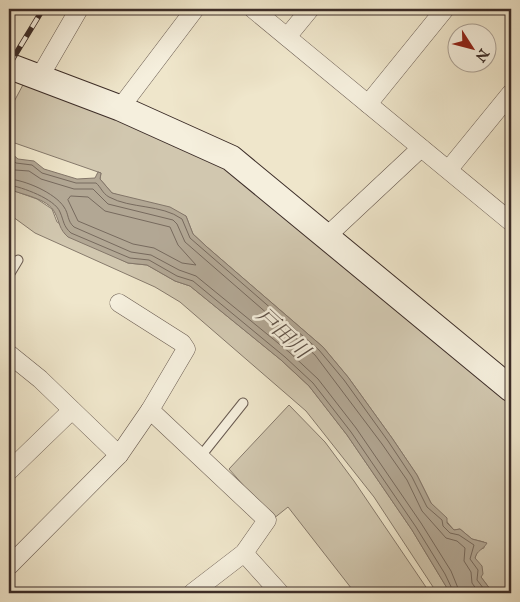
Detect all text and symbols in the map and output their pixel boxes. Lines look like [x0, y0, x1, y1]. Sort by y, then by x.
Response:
north arrow [448, 22, 498, 72]
text: N [471, 44, 493, 65]
water label: 戸田川 [250, 303, 316, 367]

